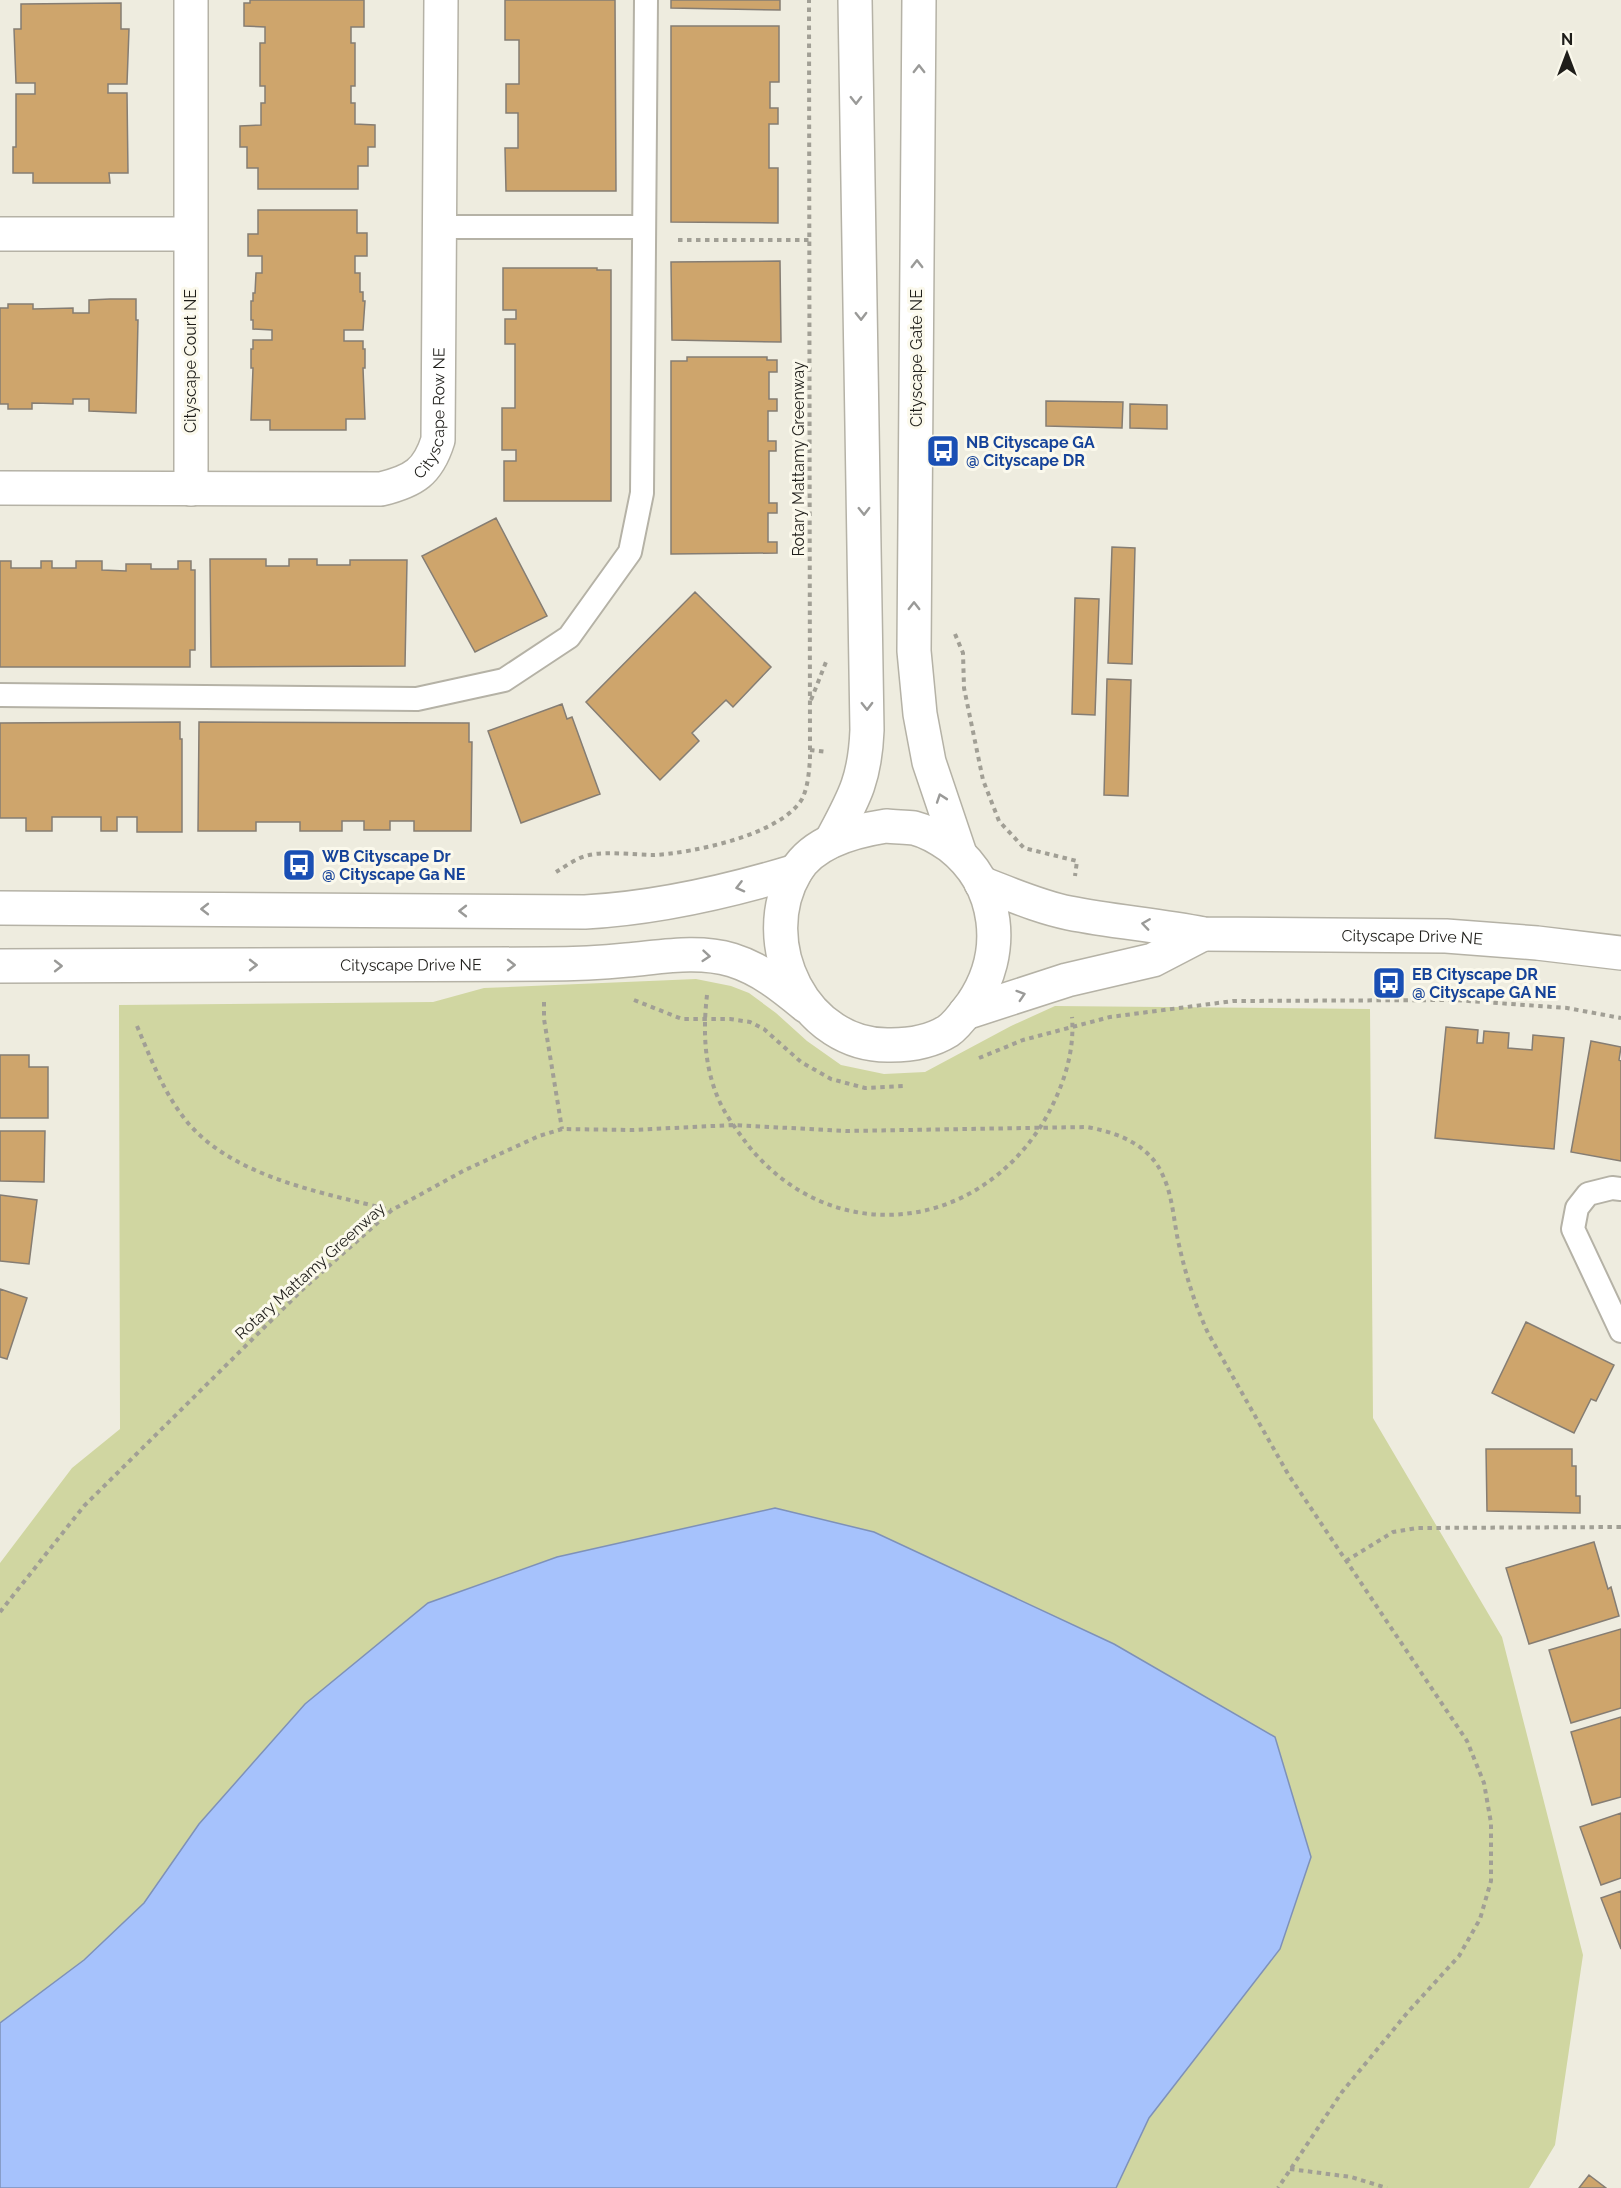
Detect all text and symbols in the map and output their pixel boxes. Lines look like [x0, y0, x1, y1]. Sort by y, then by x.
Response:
north arrow [1537, 24, 1597, 84]
text: N [1561, 30, 1573, 49]
one-way arrow [913, 65, 925, 74]
one-way arrow [850, 96, 863, 105]
one-way arrow [911, 260, 923, 269]
street label: Cityscape Court NE [181, 289, 200, 433]
street label: Cityscape Gate NE [907, 289, 926, 427]
one-way arrow [854, 312, 867, 321]
street label: Cityscape Row NE [409, 347, 448, 483]
street label: Rotary Mattamy Greenway [789, 361, 808, 557]
bus stop icon: NB Cityscape GA @ Cityscape DR [925, 433, 961, 469]
place label: NB Cityscape GA @ Cityscape DR [966, 433, 1095, 470]
one-way arrow [858, 507, 870, 516]
one-way arrow [908, 602, 920, 611]
one-way arrow [861, 702, 873, 711]
one-way arrow [935, 794, 948, 804]
bus stop icon: WB Cityscape Dr @ Cityscape Ga NE [281, 847, 317, 883]
place label: WB Cityscape Dr @ Cityscape Ga NE [322, 847, 466, 884]
one-way arrow [735, 880, 745, 893]
one-way arrow [201, 903, 210, 915]
one-way arrow [459, 905, 468, 917]
one-way arrow [1141, 918, 1150, 930]
street label: Cityscape Drive NE [1341, 926, 1484, 948]
one-way arrow [701, 949, 711, 962]
street label: Cityscape Drive NE [340, 955, 482, 974]
one-way arrow [249, 959, 258, 971]
one-way arrow [507, 959, 516, 971]
one-way arrow [54, 960, 63, 972]
bus stop icon: EB Cityscape DR @ Cityscape GA NE [1371, 965, 1407, 1001]
place label: EB Cityscape DR @ Cityscape GA NE [1412, 965, 1557, 1002]
one-way arrow [1015, 990, 1025, 1002]
street label: Rotary Mattamy Greenway [231, 1198, 389, 1343]

